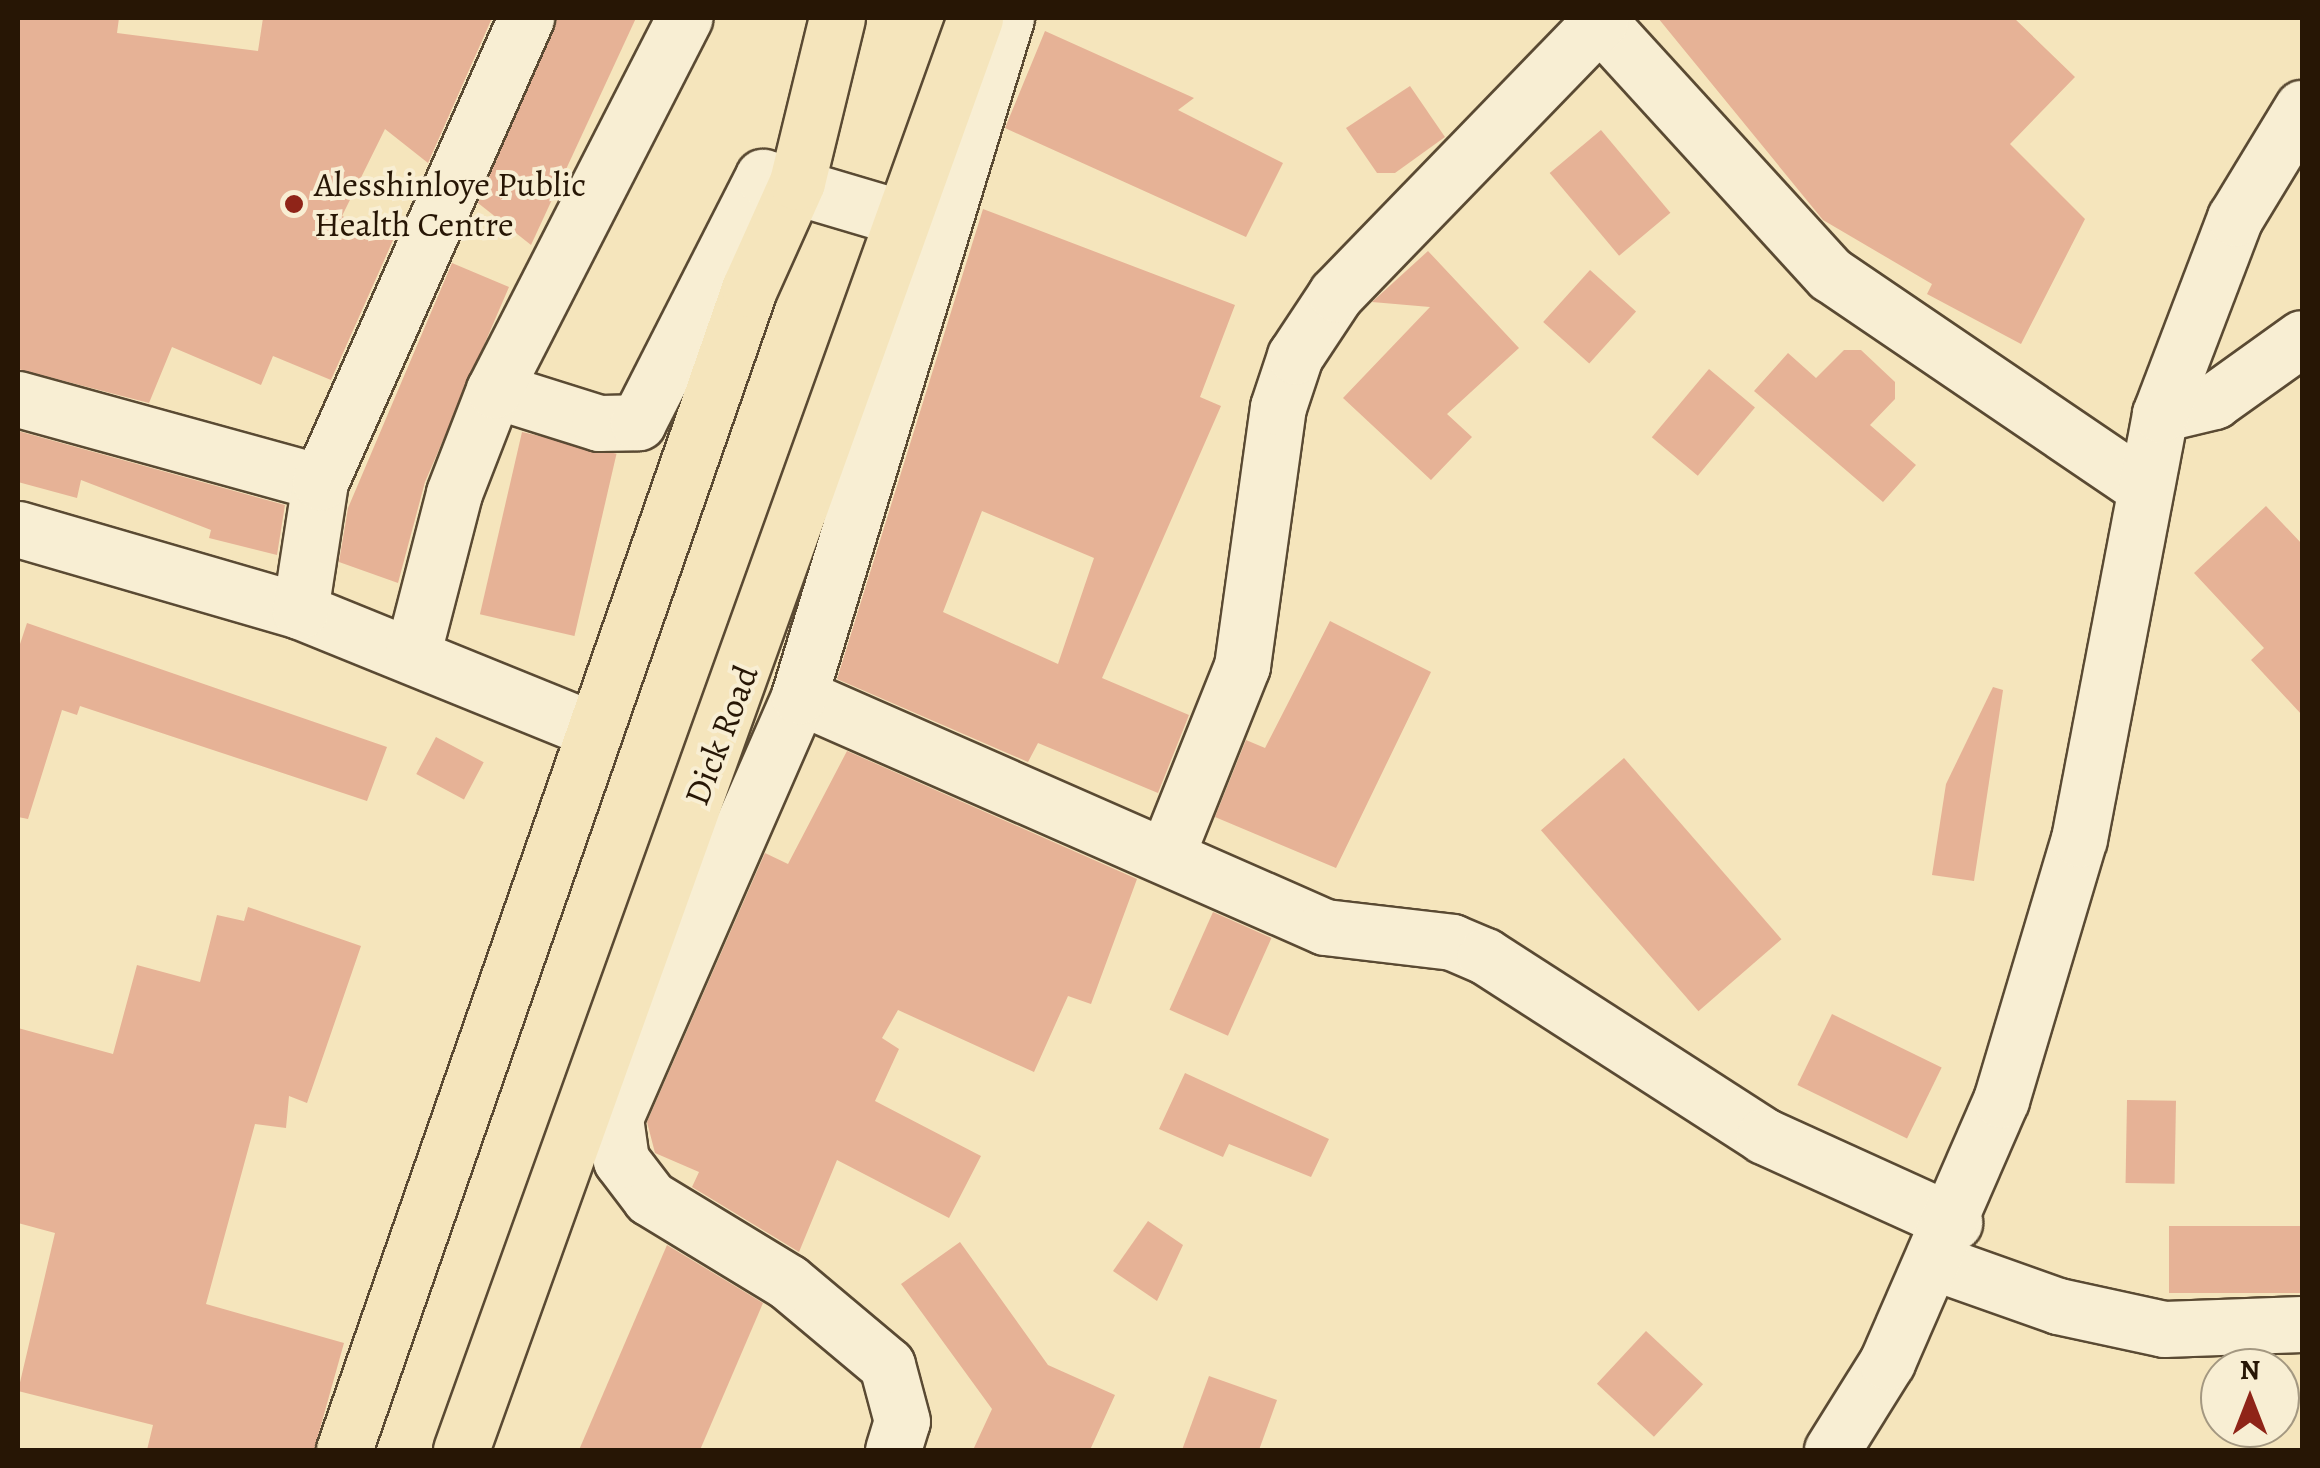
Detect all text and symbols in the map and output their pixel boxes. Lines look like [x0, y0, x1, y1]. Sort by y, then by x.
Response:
place label: Alesshinloye Public Health Centre [314, 163, 586, 245]
marker: Alesshinloye Public Health Centre [283, 193, 305, 215]
street label: Dick Road [675, 659, 767, 811]
north arrow [2200, 1348, 2300, 1448]
text: N [2240, 1351, 2260, 1389]

